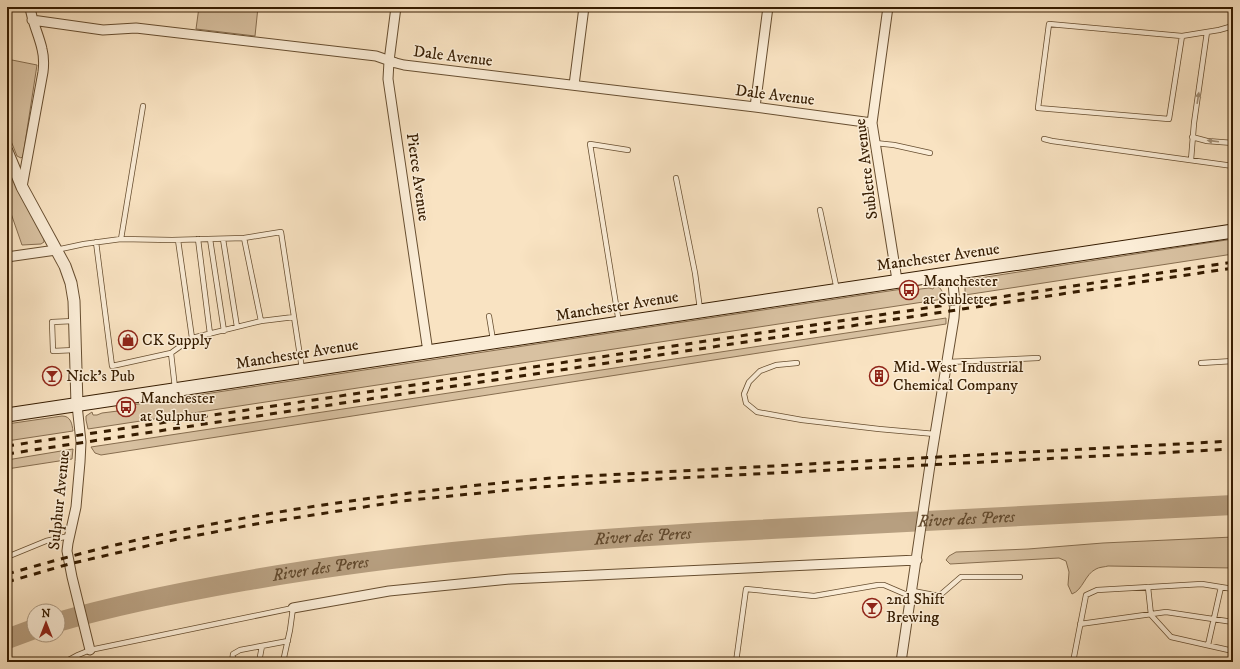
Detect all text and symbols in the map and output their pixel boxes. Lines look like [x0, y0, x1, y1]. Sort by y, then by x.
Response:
street label: Dale Avenue [412, 41, 494, 71]
street label: Dale Avenue [734, 80, 816, 110]
one-way arrow [1195, 92, 1201, 104]
street label: Sublette Avenue [850, 117, 882, 221]
street label: Pierce Avenue [402, 132, 434, 223]
one-way arrow [1206, 138, 1219, 144]
street label: Manchester Avenue [875, 238, 1001, 276]
place label: Manchester at Sublette [923, 271, 998, 309]
bus stop icon: Manchester at Sublette [898, 279, 920, 301]
street label: Manchester Avenue [554, 286, 680, 326]
shop icon: CK Supply [117, 329, 139, 351]
place label: CK Supply [142, 330, 212, 350]
street label: Manchester Avenue [234, 334, 360, 374]
place label: Mid-West Industrial Chemical Company [893, 357, 1024, 395]
bar icon: Nick's Pub [41, 365, 63, 387]
building icon: Mid-West Industrial Chemical Company [868, 365, 890, 387]
place label: Nick's Pub [66, 366, 135, 386]
place label: Manchester at Sulphur [140, 388, 215, 426]
bus stop icon: Manchester at Sulphur [115, 396, 137, 418]
street label: Sulphur Avenue [44, 449, 74, 551]
water label: River des Peres [916, 506, 1016, 533]
water label: River des Peres [592, 522, 693, 551]
water label: River des Peres [270, 551, 371, 587]
place label: 2nd Shift Brewing [886, 589, 945, 627]
bar icon: 2nd Shift Brewing [861, 597, 883, 619]
north arrow [26, 603, 66, 643]
text: N [41, 607, 51, 621]

